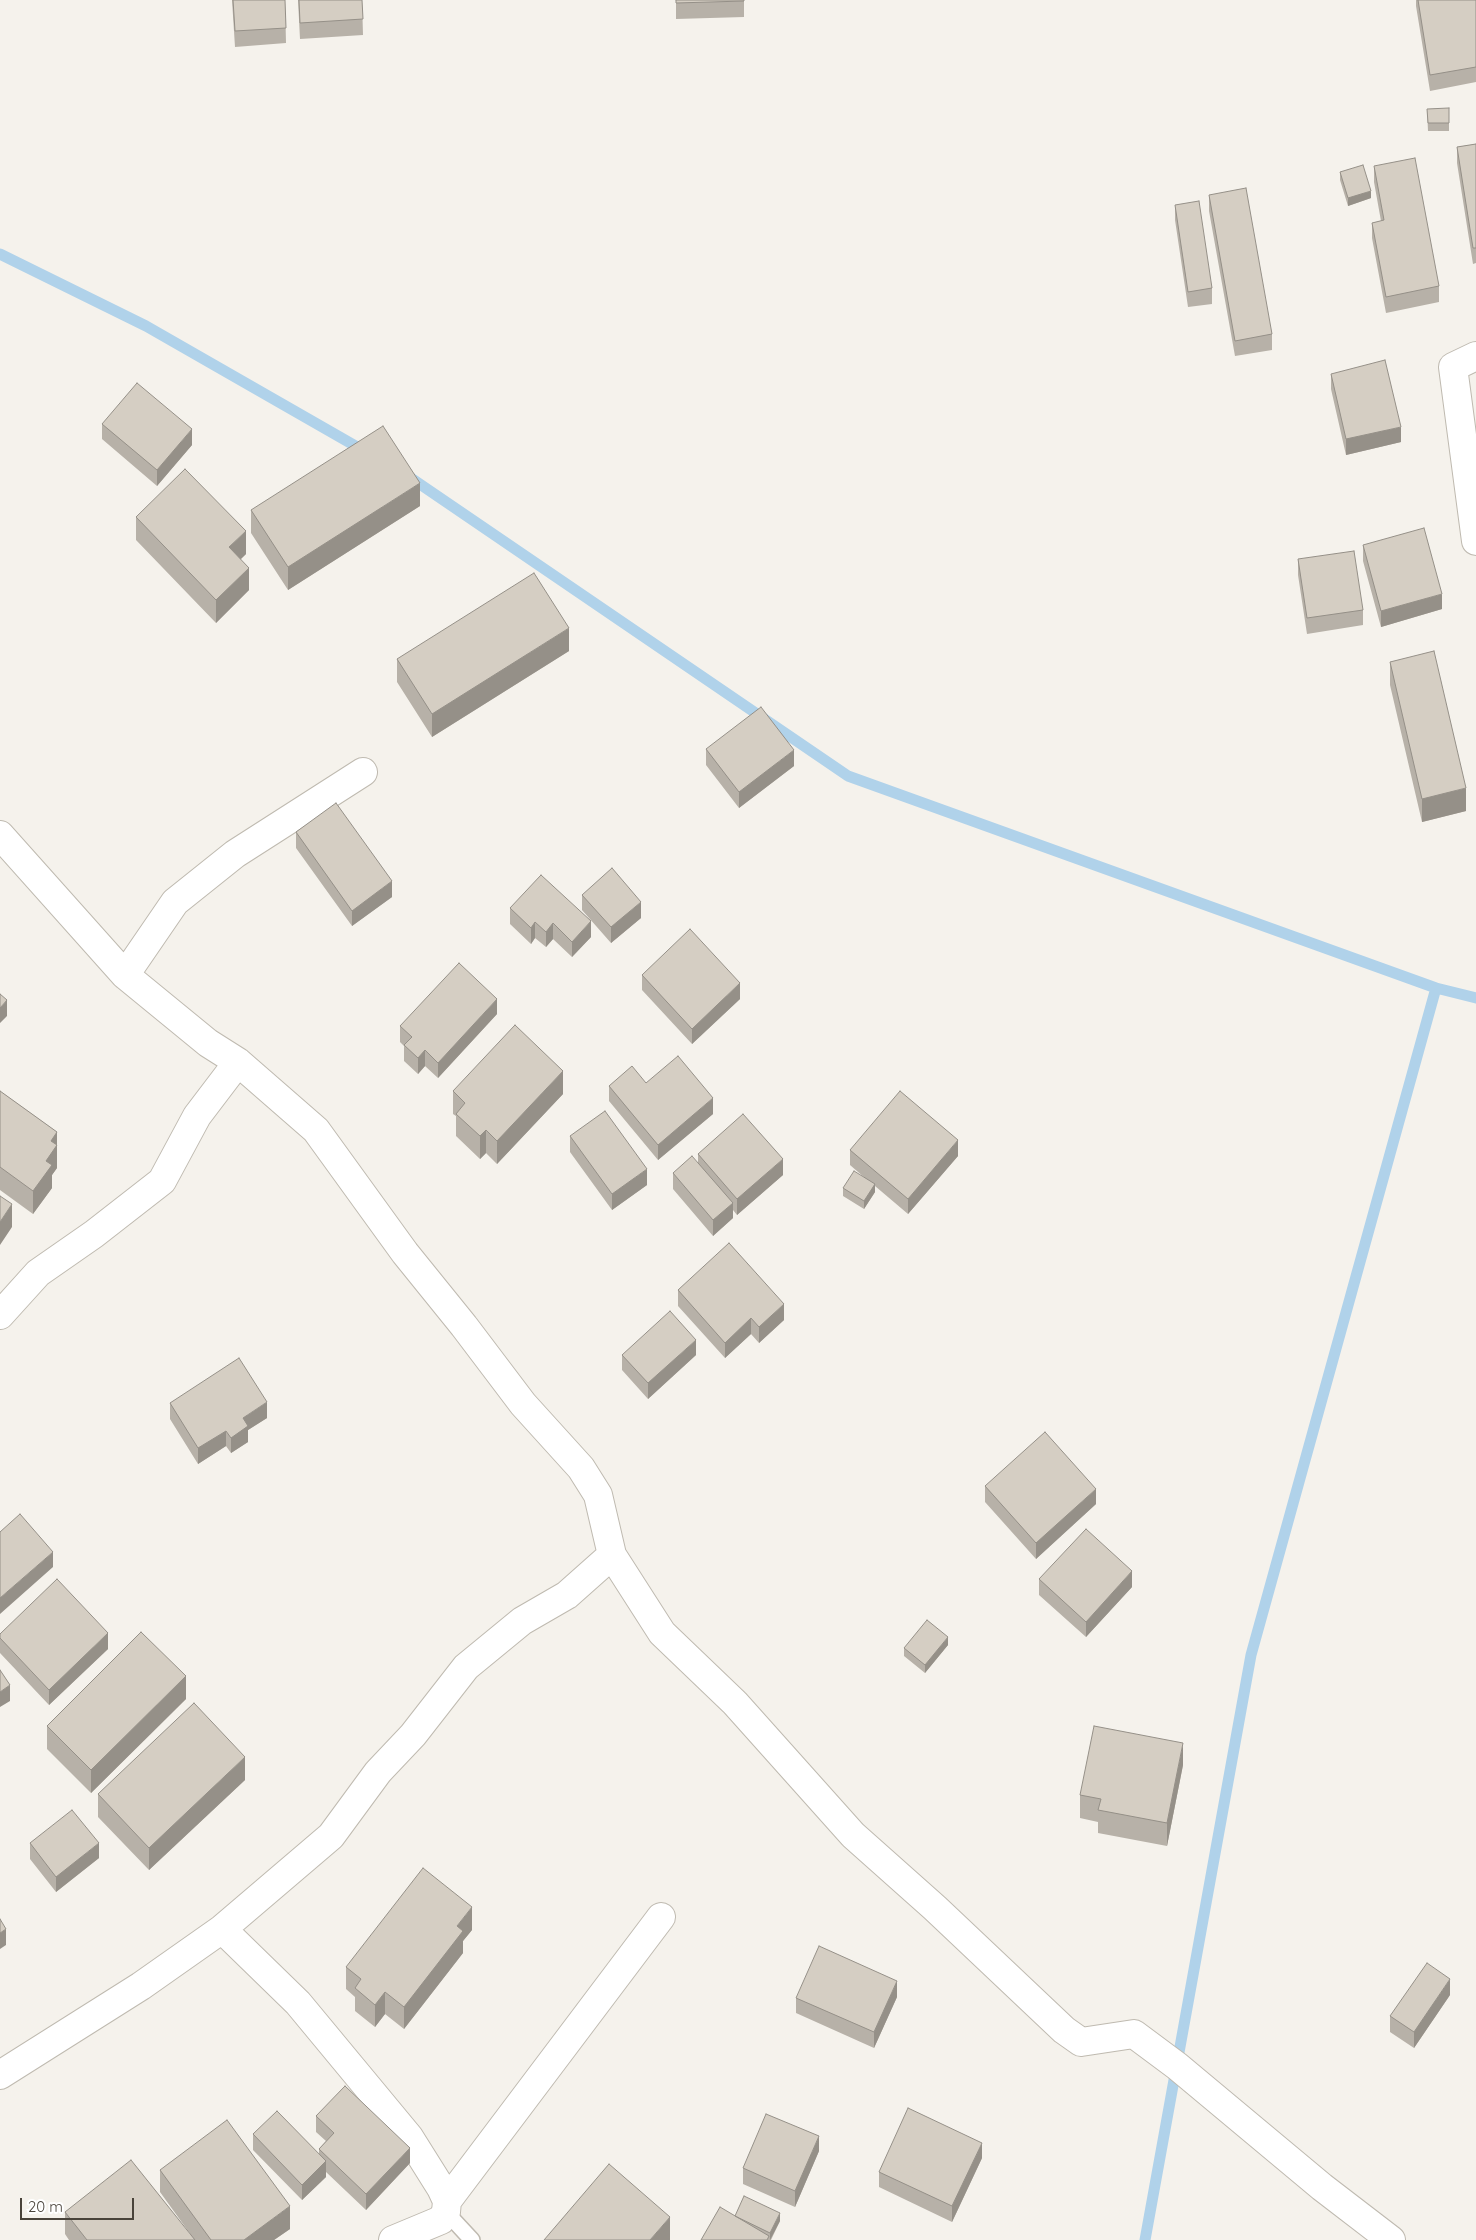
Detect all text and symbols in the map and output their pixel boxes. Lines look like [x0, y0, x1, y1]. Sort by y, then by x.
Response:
scale bar [22, 2188, 136, 2220]
text: 20 m [28, 2197, 63, 2216]

